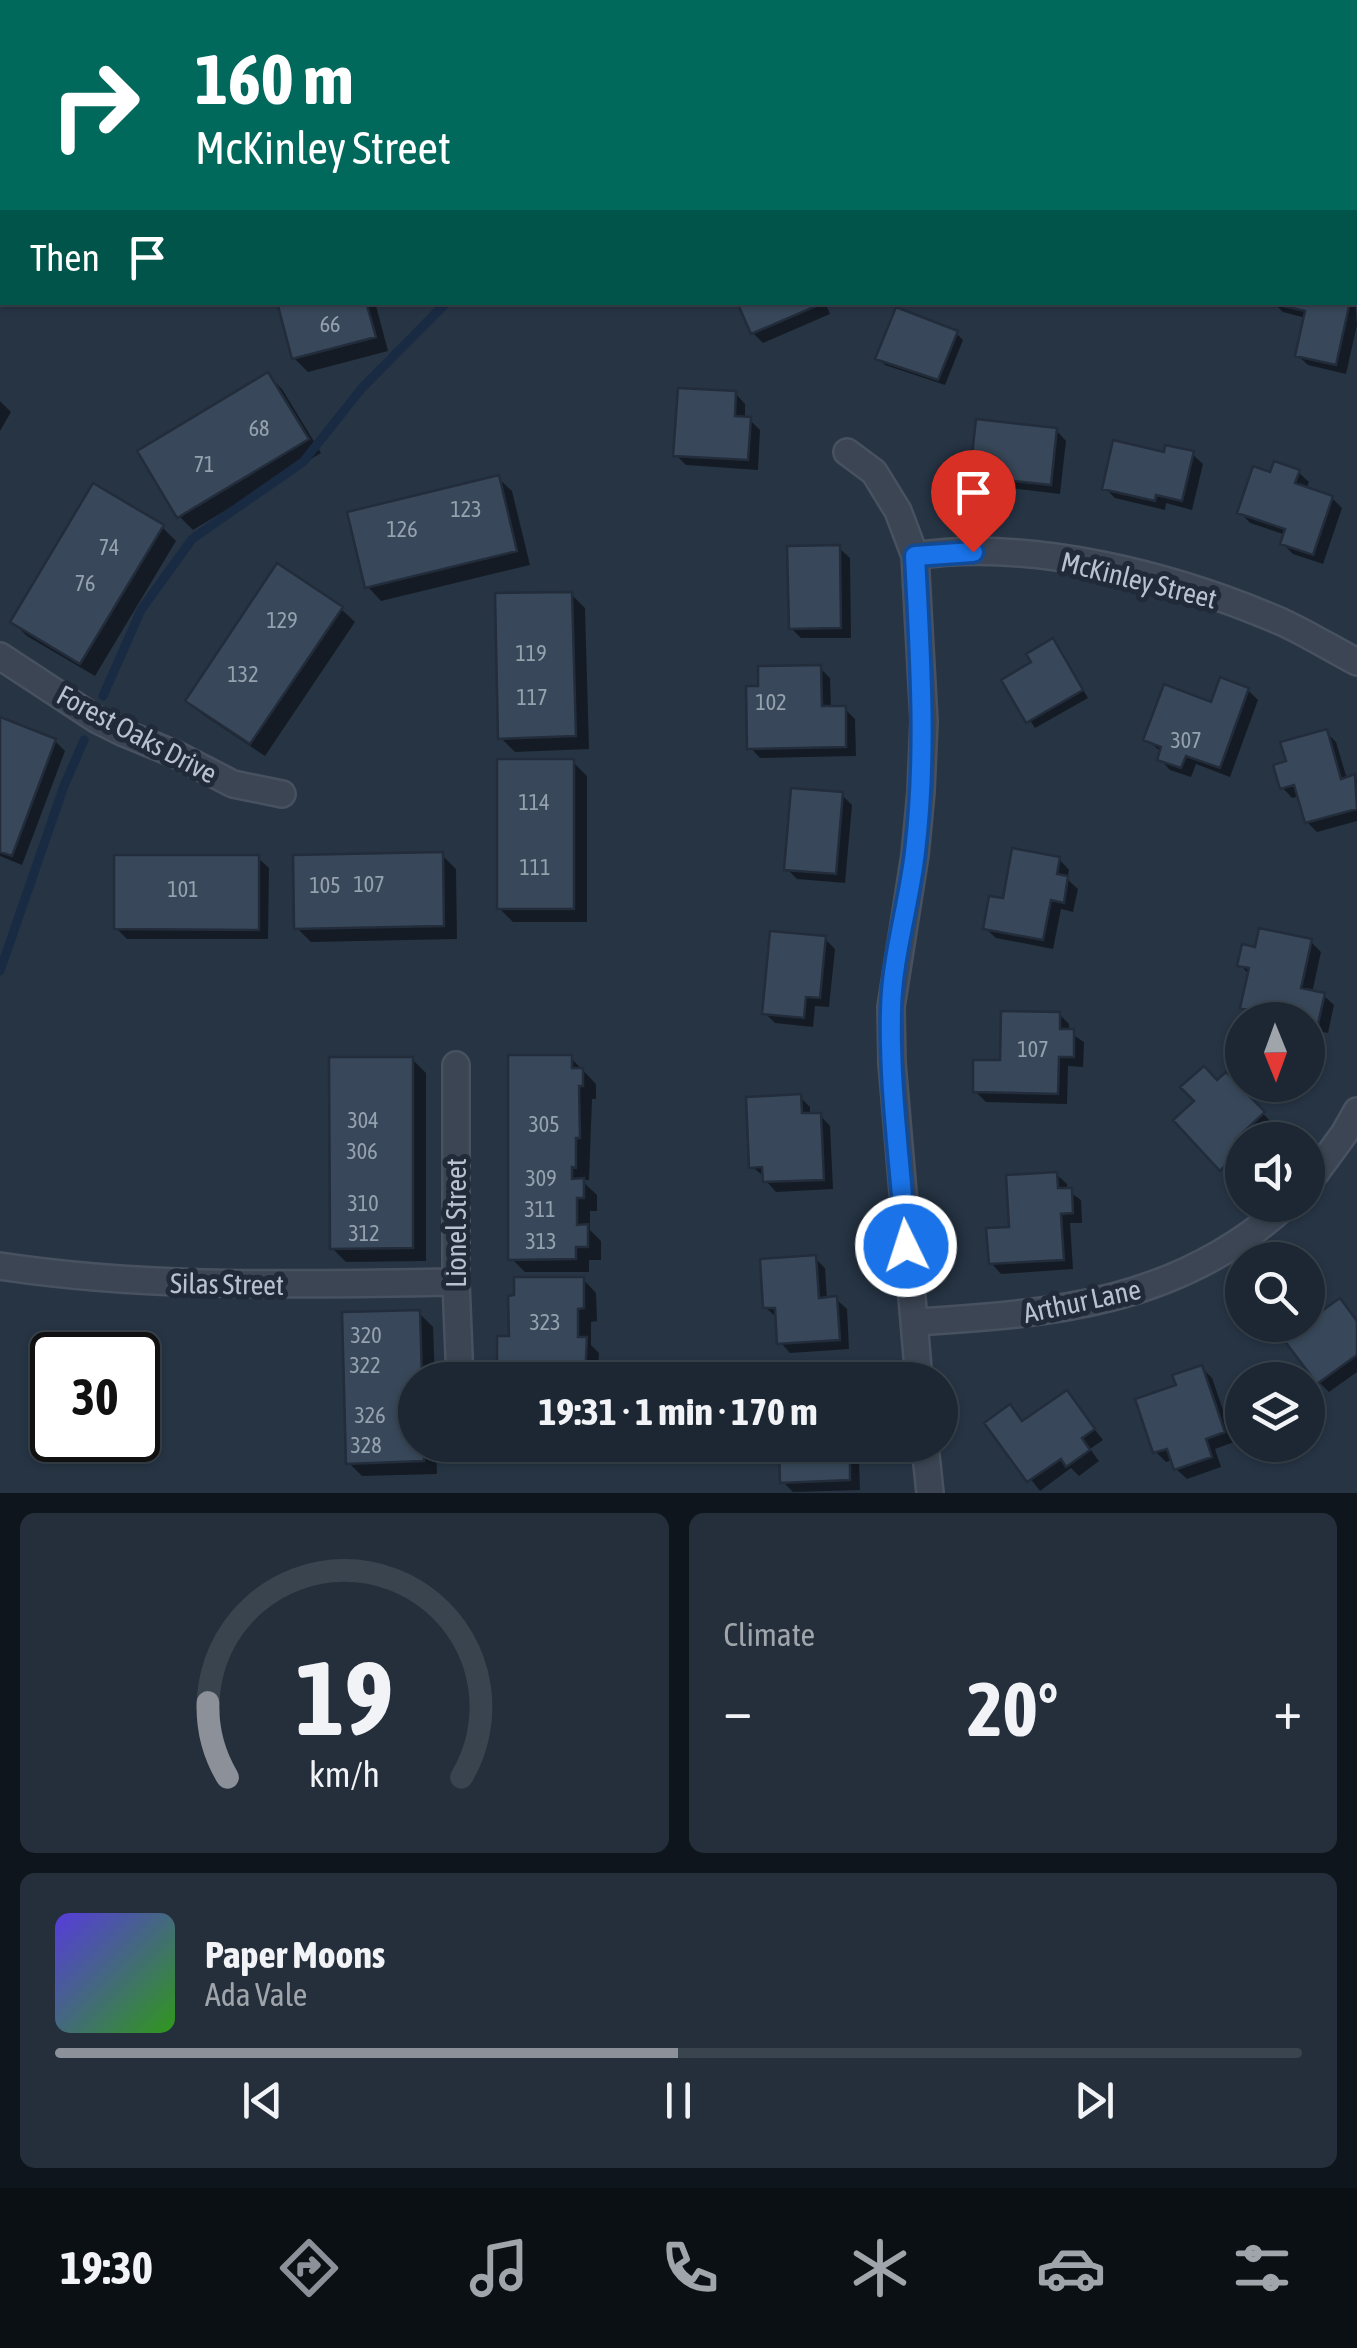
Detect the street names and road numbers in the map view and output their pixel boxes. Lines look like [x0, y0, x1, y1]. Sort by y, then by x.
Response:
street label: McKinley Street [1058, 545, 1220, 615]
street label: Forest Oaks Drive [52, 678, 222, 790]
street label: Lionel Street [440, 1158, 472, 1288]
street label: Silas Street [170, 1267, 284, 1301]
street label: Arthur Lane [1020, 1273, 1144, 1329]

